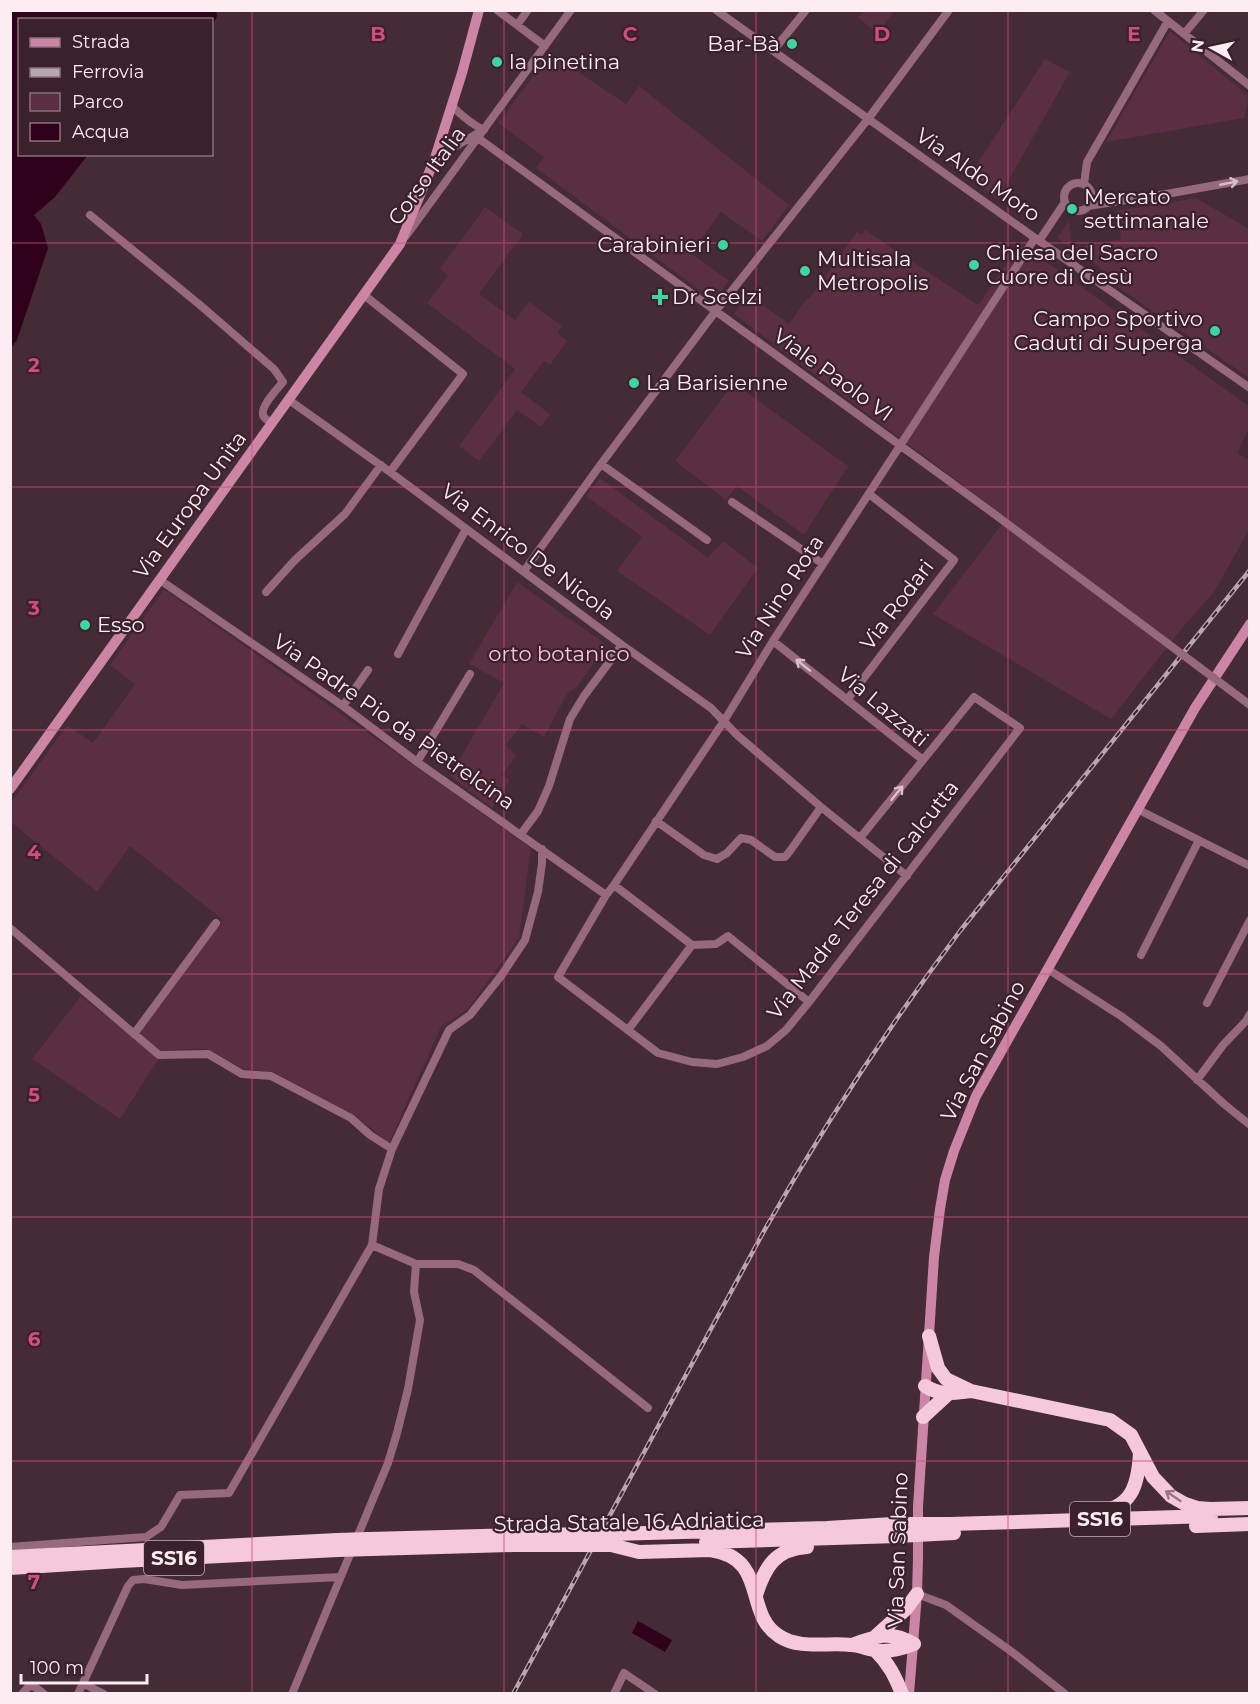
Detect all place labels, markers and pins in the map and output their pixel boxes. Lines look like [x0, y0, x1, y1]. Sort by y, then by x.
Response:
place label: Bar-Bà [707, 31, 780, 56]
marker: Bar-Bà [785, 37, 799, 51]
place label: la pinetina [509, 49, 620, 74]
marker: la pinetina [490, 55, 504, 69]
place label: Mercato settimanale [1084, 184, 1209, 233]
marker: Mercato settimanale [1065, 202, 1079, 216]
place label: Carabinieri [598, 232, 711, 257]
marker: Carabinieri [716, 238, 730, 252]
place label: Chiesa del Sacro Cuore di Gesù [986, 240, 1158, 289]
place label: Multisala Metropolis [817, 246, 929, 295]
marker: Chiesa del Sacro Cuore di Gesù [967, 258, 981, 272]
marker: Multisala Metropolis [798, 264, 812, 278]
place label: Dr Scelzi [672, 284, 763, 309]
marker: Dr Scelzi [653, 290, 667, 304]
place label: Campo Sportivo Caduti di Superga [1014, 306, 1203, 355]
marker: Campo Sportivo Caduti di Superga [1208, 324, 1222, 338]
place label: La Barisienne [646, 370, 788, 395]
marker: La Barisienne [627, 376, 641, 390]
place label: Esso [97, 612, 145, 637]
marker: Esso [78, 618, 92, 632]

